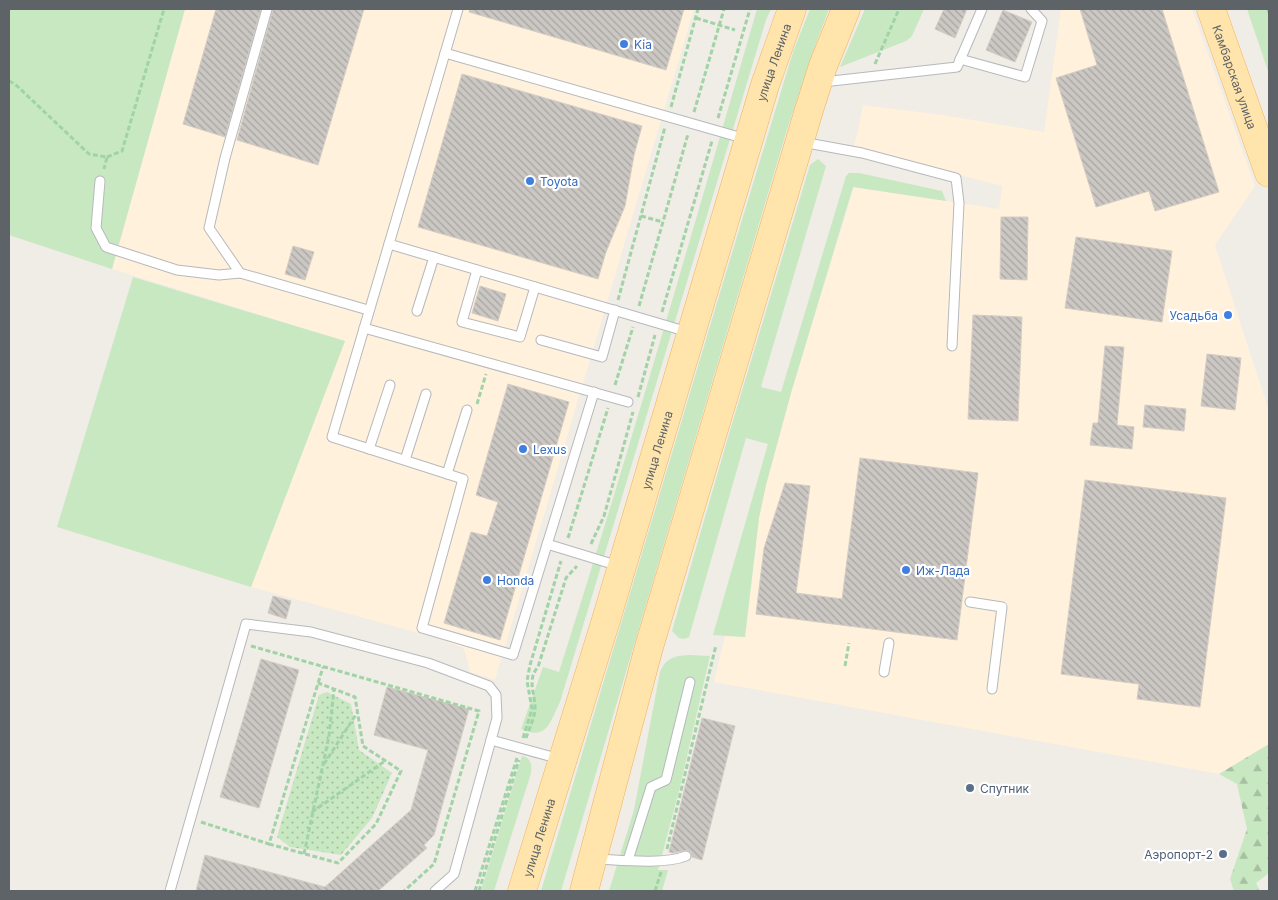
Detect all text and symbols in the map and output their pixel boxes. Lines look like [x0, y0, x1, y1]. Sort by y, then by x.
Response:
street label: улица Ленина [753, 21, 794, 103]
street label: Камбарская улица [1210, 23, 1260, 131]
place label: Kia [634, 37, 652, 52]
marker: Kia [618, 38, 630, 50]
place label: Toyota [540, 174, 578, 189]
marker: Toyota [524, 175, 536, 187]
place label: Усадьба [1170, 308, 1218, 323]
marker: Усадьба [1222, 309, 1234, 321]
street label: улица Ленина [638, 409, 675, 491]
place label: Lexus [533, 442, 567, 457]
marker: Lexus [517, 443, 529, 455]
place label: Иж-Лада [916, 563, 970, 578]
marker: Иж-Лада [900, 564, 912, 576]
place label: Honda [497, 573, 534, 588]
marker: Honda [481, 574, 493, 586]
place label: Спутник [980, 781, 1030, 796]
marker: Спутник [964, 782, 976, 794]
street label: улица Ленина [519, 796, 558, 879]
place label: Аэропорт-2 [1144, 847, 1213, 862]
marker: Аэропорт-2 [1217, 848, 1229, 860]

